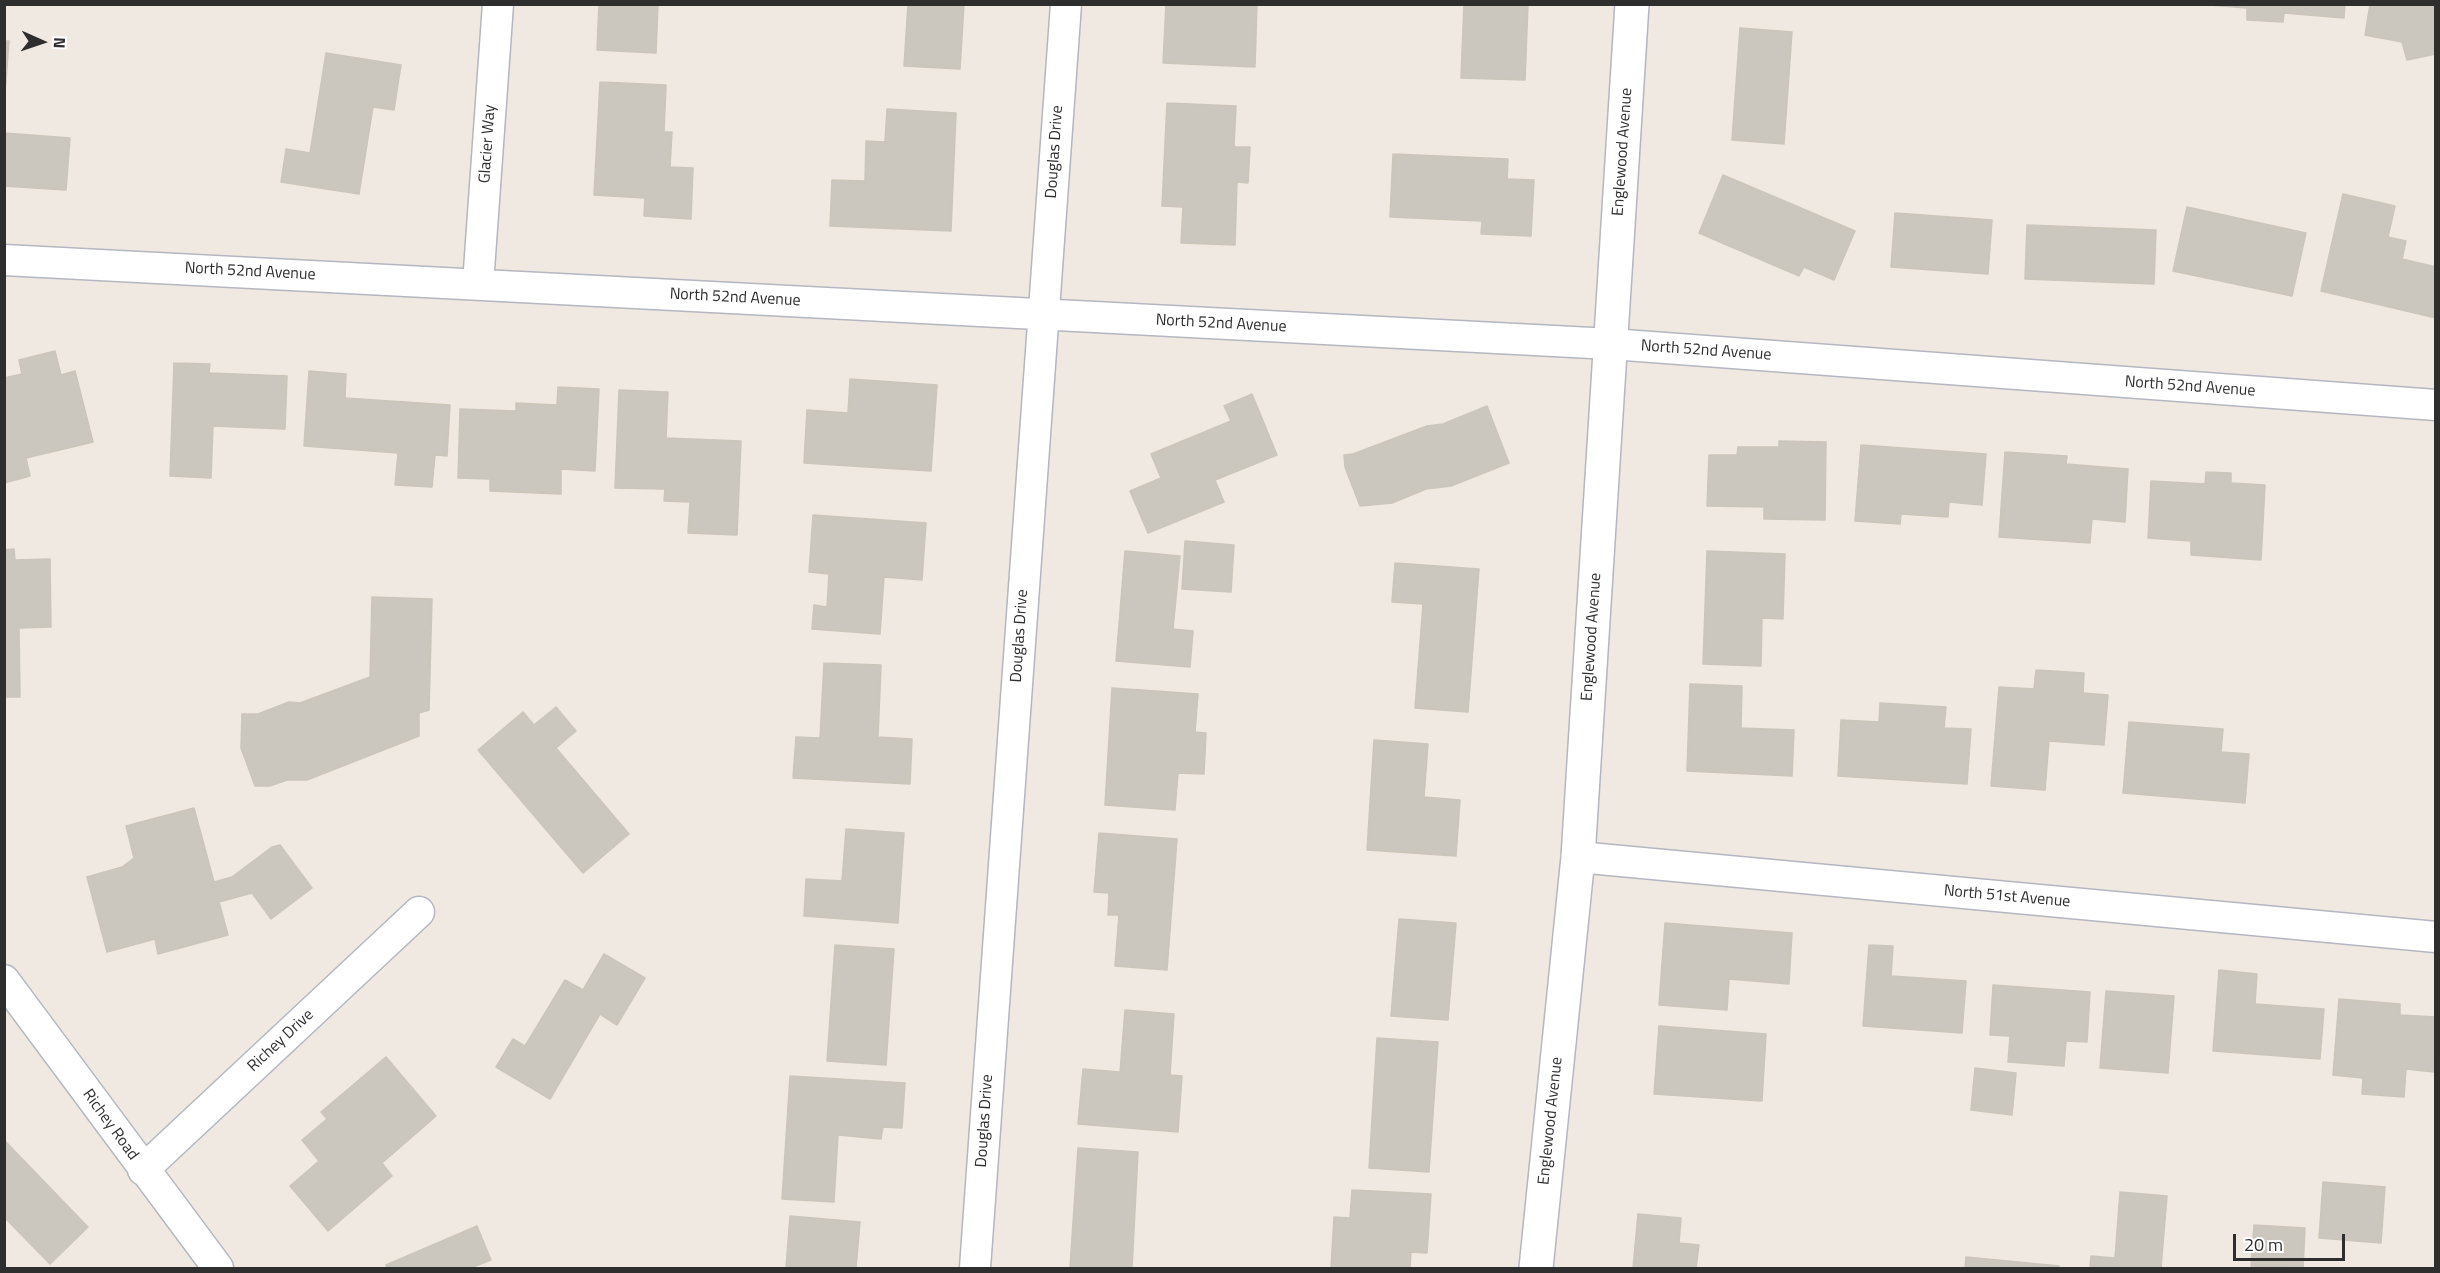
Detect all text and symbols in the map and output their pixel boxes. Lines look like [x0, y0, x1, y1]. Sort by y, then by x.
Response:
north arrow [12, 12, 72, 72]
text: N [48, 37, 72, 49]
street label: Englewood Avenue [1609, 87, 1637, 217]
street label: Glacier Way [476, 104, 500, 184]
street label: Douglas Drive [1042, 105, 1068, 199]
street label: North 52nd Avenue [184, 259, 316, 285]
street label: North 52nd Avenue [669, 285, 801, 311]
street label: North 52nd Avenue [1155, 311, 1287, 337]
street label: North 52nd Avenue [1640, 337, 1772, 365]
street label: North 52nd Avenue [2124, 373, 2256, 401]
street label: Englewood Avenue [1578, 572, 1606, 702]
street label: Douglas Drive [1007, 589, 1033, 683]
street label: North 51st Avenue [1943, 882, 2071, 912]
street label: Richey Drive [244, 1006, 318, 1076]
street label: Englewood Avenue [1535, 1056, 1567, 1186]
street label: Douglas Drive [972, 1074, 998, 1168]
street label: Richey Road [78, 1086, 142, 1164]
scale bar [2236, 1222, 2348, 1260]
text: 20 m [2244, 1231, 2283, 1258]

